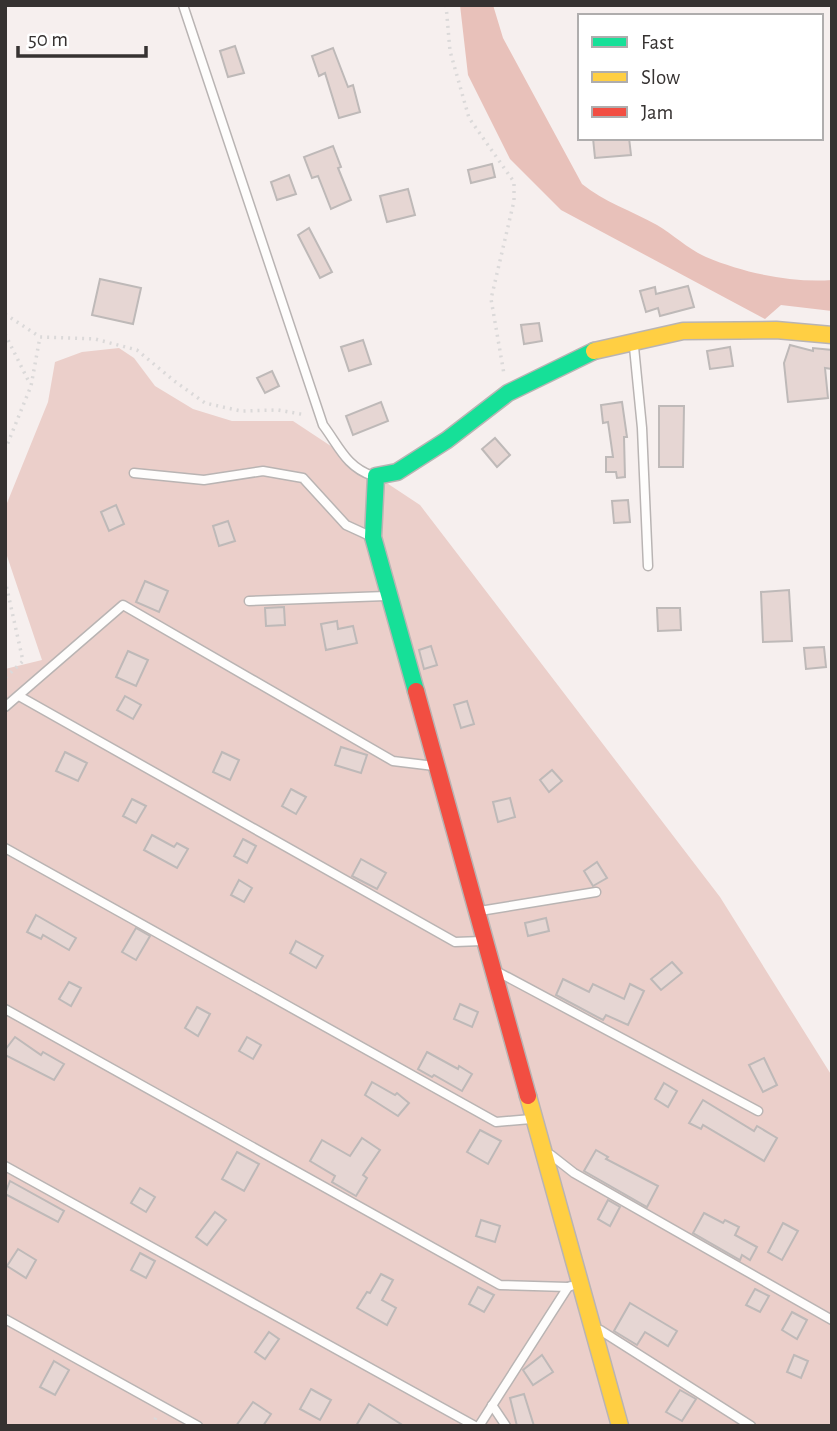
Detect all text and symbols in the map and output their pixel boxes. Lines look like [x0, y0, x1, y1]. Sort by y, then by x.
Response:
scale bar [18, 14, 145, 58]
legend [578, 14, 823, 140]
text: 50 m [28, 29, 68, 50]
text: Fast [641, 32, 674, 53]
text: Slow [641, 67, 680, 88]
text: Jam [641, 102, 673, 123]

